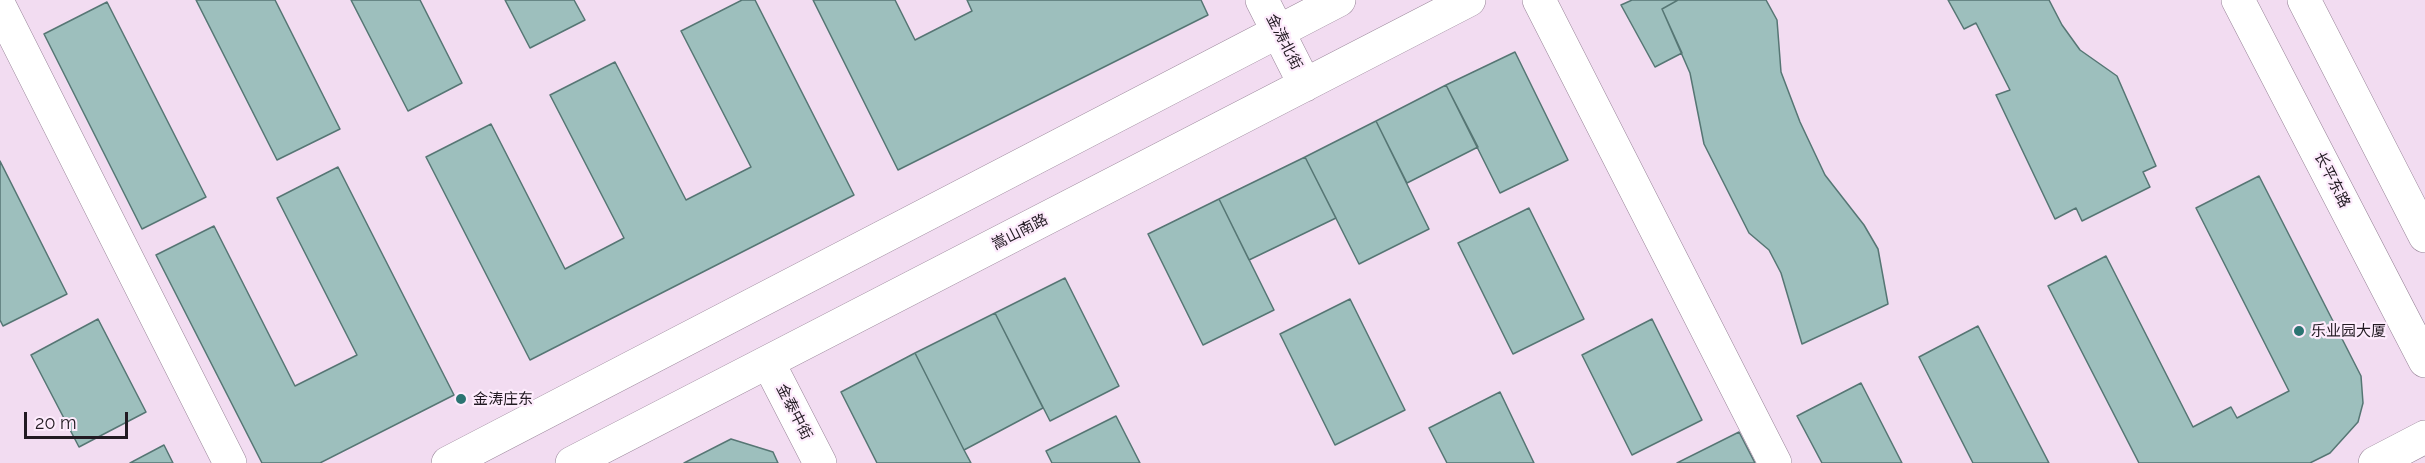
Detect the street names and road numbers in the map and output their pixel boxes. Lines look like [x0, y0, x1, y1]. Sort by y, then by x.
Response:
street label: 金涛北街 [1262, 11, 1306, 73]
street label: 长平东路 [2310, 149, 2354, 211]
street label: 嵩山南路 [989, 210, 1051, 254]
street label: 金泰中街 [772, 381, 816, 443]

